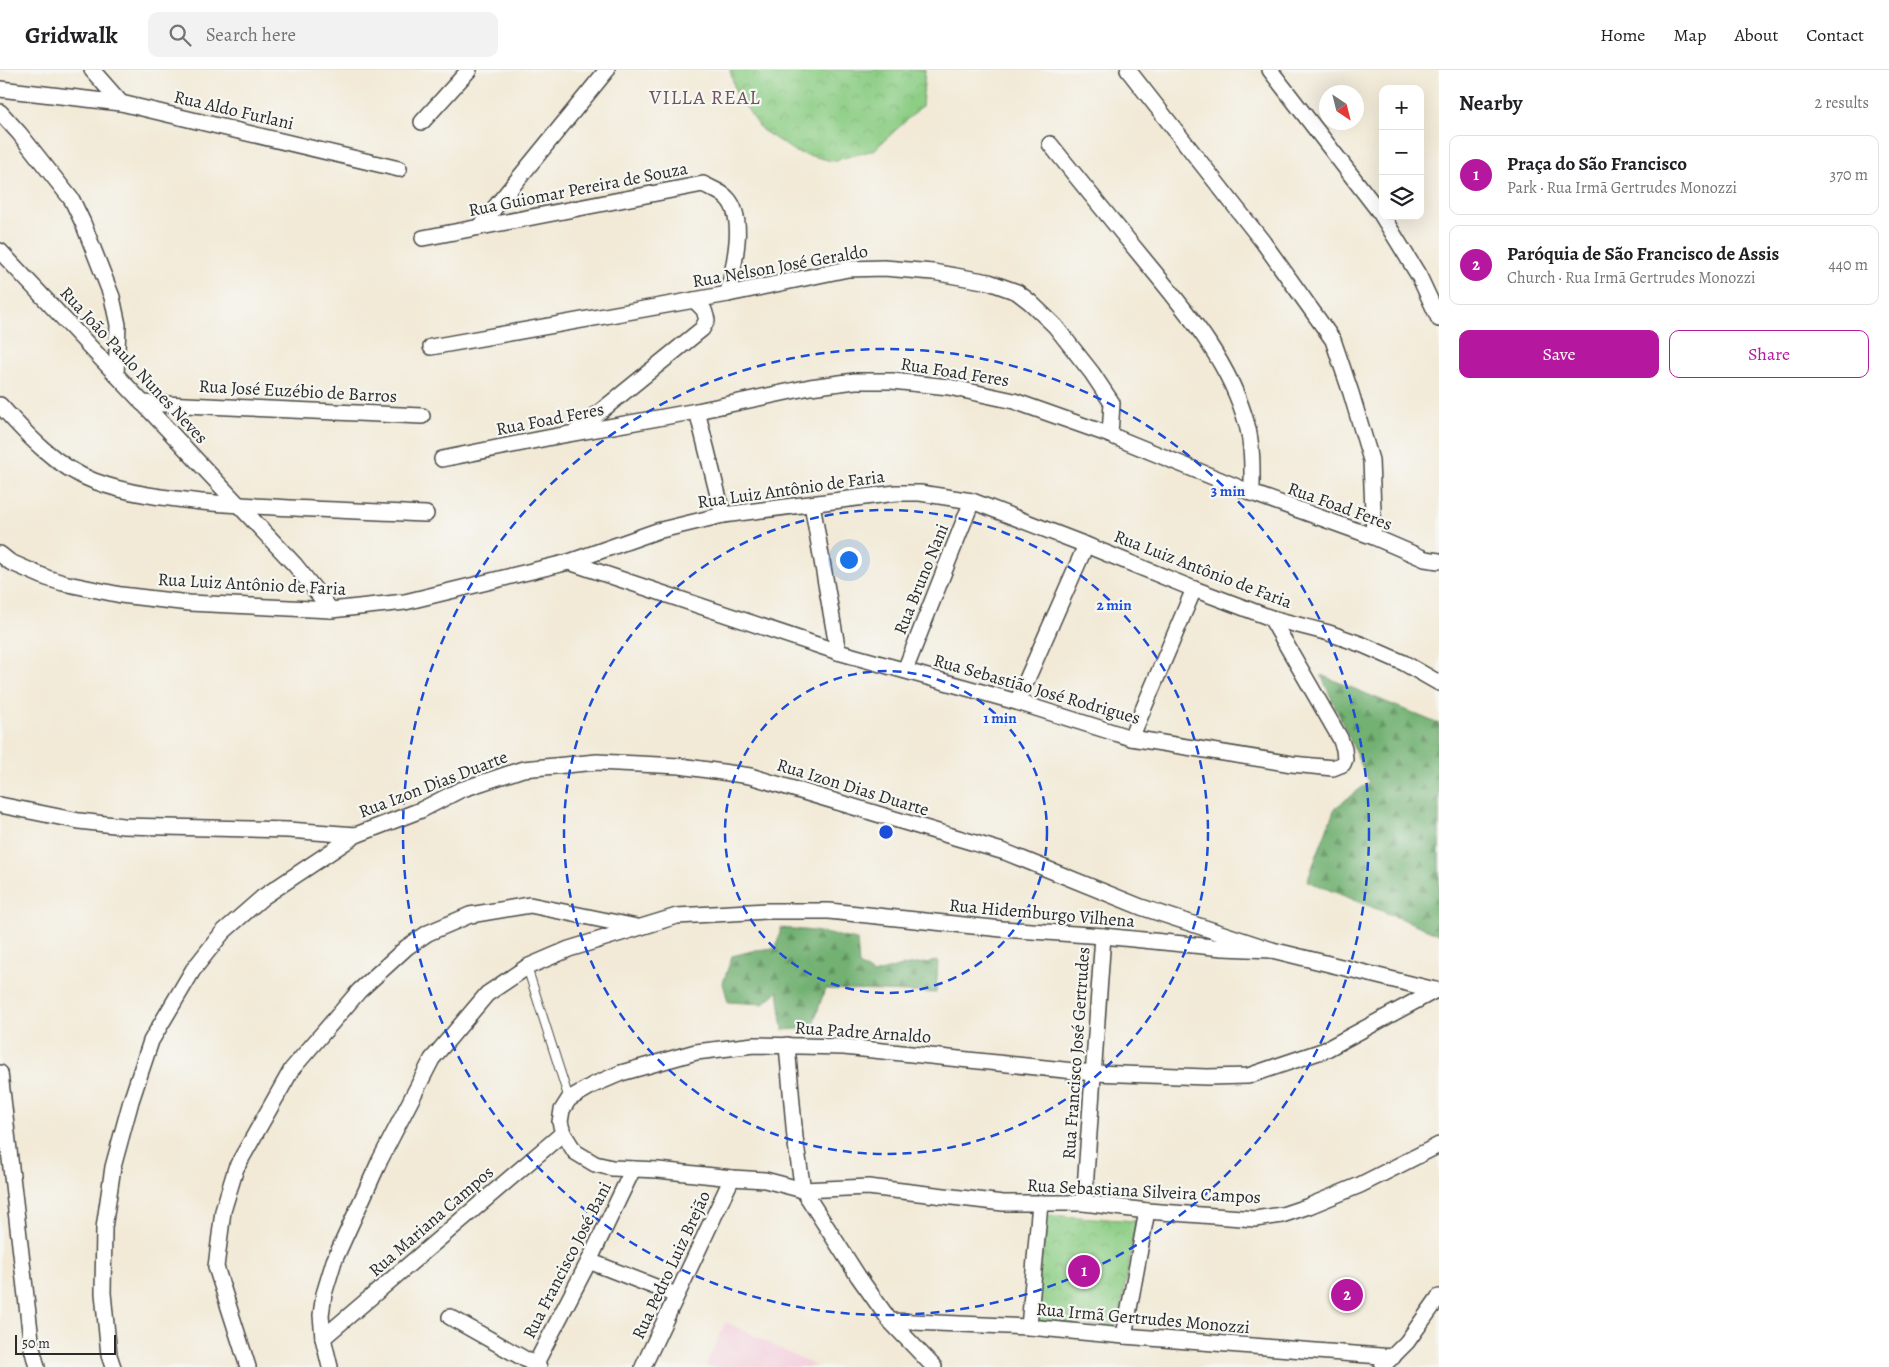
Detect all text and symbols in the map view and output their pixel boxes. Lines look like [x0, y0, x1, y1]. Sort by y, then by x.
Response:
search box [148, 12, 498, 57]
text: Gridwalk [25, 19, 118, 51]
icon: search [166, 21, 194, 49]
text: Search here [206, 22, 296, 48]
text: Home [1600, 23, 1645, 47]
text: Map [1673, 23, 1706, 47]
text: About [1734, 23, 1778, 47]
text: Contact [1806, 23, 1864, 47]
district label: VILLA REAL [648, 84, 761, 111]
street label: Rua Aldo Furlani [172, 85, 296, 135]
north arrow [1319, 85, 1364, 130]
map controls [1379, 85, 1424, 220]
button: + [1379, 85, 1424, 130]
text: Nearby [1459, 89, 1522, 117]
text: 2 results [1814, 92, 1869, 114]
button: − [1379, 130, 1424, 175]
text: Praça do São Francisco [1507, 151, 1687, 177]
street label: Rua Guiomar Pereira de Souza [466, 156, 690, 222]
text: 1 [1473, 164, 1479, 186]
text: 370 m [1830, 164, 1868, 186]
button: layers [1379, 175, 1424, 220]
text: Park · Rua Irmã Gertrudes Monozzi [1507, 177, 1737, 199]
street label: Rua Nelson José Geraldo [690, 239, 870, 293]
text: Paróquia de São Francisco de Assis [1507, 241, 1779, 267]
text: 2 [1472, 254, 1480, 276]
text: 440 m [1828, 254, 1868, 276]
text: Church · Rua Irmã Gertrudes Monozzi [1507, 267, 1756, 289]
street label: Rua João Paulo Nunes Neves [55, 281, 213, 449]
button: Save [1459, 330, 1659, 378]
button: Share [1669, 330, 1869, 378]
street label: Rua Foad Feres [899, 352, 1011, 392]
street label: Rua José Euzébio de Barros [198, 374, 398, 408]
street label: Rua Foad Feres [494, 397, 606, 441]
street label: Rua Luiz Antônio de Faria [696, 464, 887, 514]
street label: Rua Foad Feres [1284, 476, 1396, 536]
text: 3 min [1211, 481, 1246, 501]
street label: Rua Bruno Nani [888, 520, 954, 638]
street label: Rua Luiz Antônio de Faria [1111, 524, 1296, 614]
your location [836, 547, 862, 573]
street label: Rua Luiz Antônio de Faria [157, 567, 348, 601]
text: 2 min [1096, 595, 1132, 615]
street label: Rua Sebastião José Rodrigues [931, 648, 1143, 730]
text: 1 min [983, 708, 1017, 728]
street label: Rua Izon Dias Duarte [355, 744, 511, 824]
street label: Rua Izon Dias Duarte [774, 752, 932, 822]
centre of rings [877, 823, 895, 841]
street label: Rua Hidemburgo Vilhena [948, 893, 1136, 933]
street label: Rua Francisco José Gertrudes [1057, 946, 1095, 1160]
street label: Rua Padre Arnaldo [794, 1015, 932, 1049]
street label: Rua Mariana Campos [363, 1160, 499, 1282]
street label: Rua Sebastiana Silveira Campos [1026, 1173, 1262, 1209]
street label: Rua Francisco José Bani [517, 1178, 617, 1342]
street label: Rua Pedro Luiz Brejão [626, 1187, 716, 1343]
pin: 1 [1068, 1252, 1100, 1290]
pin: 2 [1331, 1276, 1363, 1314]
street label: Rua Irmã Gertrudes Monozzi [1035, 1297, 1251, 1339]
scale bar [15, 1332, 116, 1355]
text: 50 m [22, 1334, 50, 1353]

